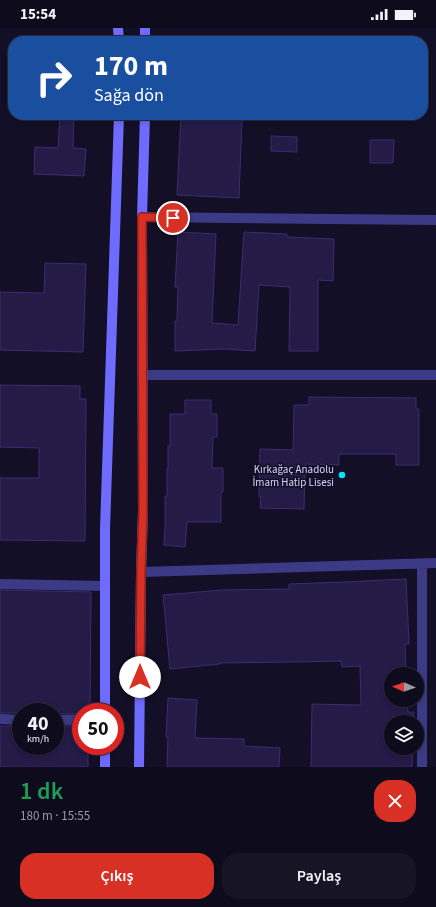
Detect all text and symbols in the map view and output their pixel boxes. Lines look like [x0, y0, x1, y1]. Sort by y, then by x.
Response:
text: 15:54 [20, 4, 56, 25]
text: 170 m [94, 46, 168, 86]
icon: right [28, 52, 80, 104]
text: Sağa dön [94, 83, 164, 108]
pin [156, 201, 190, 235]
icon: arrive [162, 207, 184, 229]
place label: Kırkağaç Anadolu İmam Hatip Lisesi [252, 462, 334, 490]
marker: Kırkağaç Anadolu İmam Hatip Lisesi [337, 470, 347, 480]
position arrow [119, 656, 161, 698]
north arrow [384, 667, 424, 707]
map controls [384, 667, 424, 755]
speed limit sign: 50 [72, 703, 124, 755]
text: 40 [27, 710, 49, 738]
button: layers [384, 715, 424, 755]
text: km/h [27, 732, 49, 746]
text: 1 dk [20, 774, 63, 809]
button: close [374, 780, 416, 822]
text: 180 m · 15:55 [20, 807, 90, 825]
button: Çıkış [20, 853, 214, 899]
button: Paylaş [222, 853, 416, 899]

